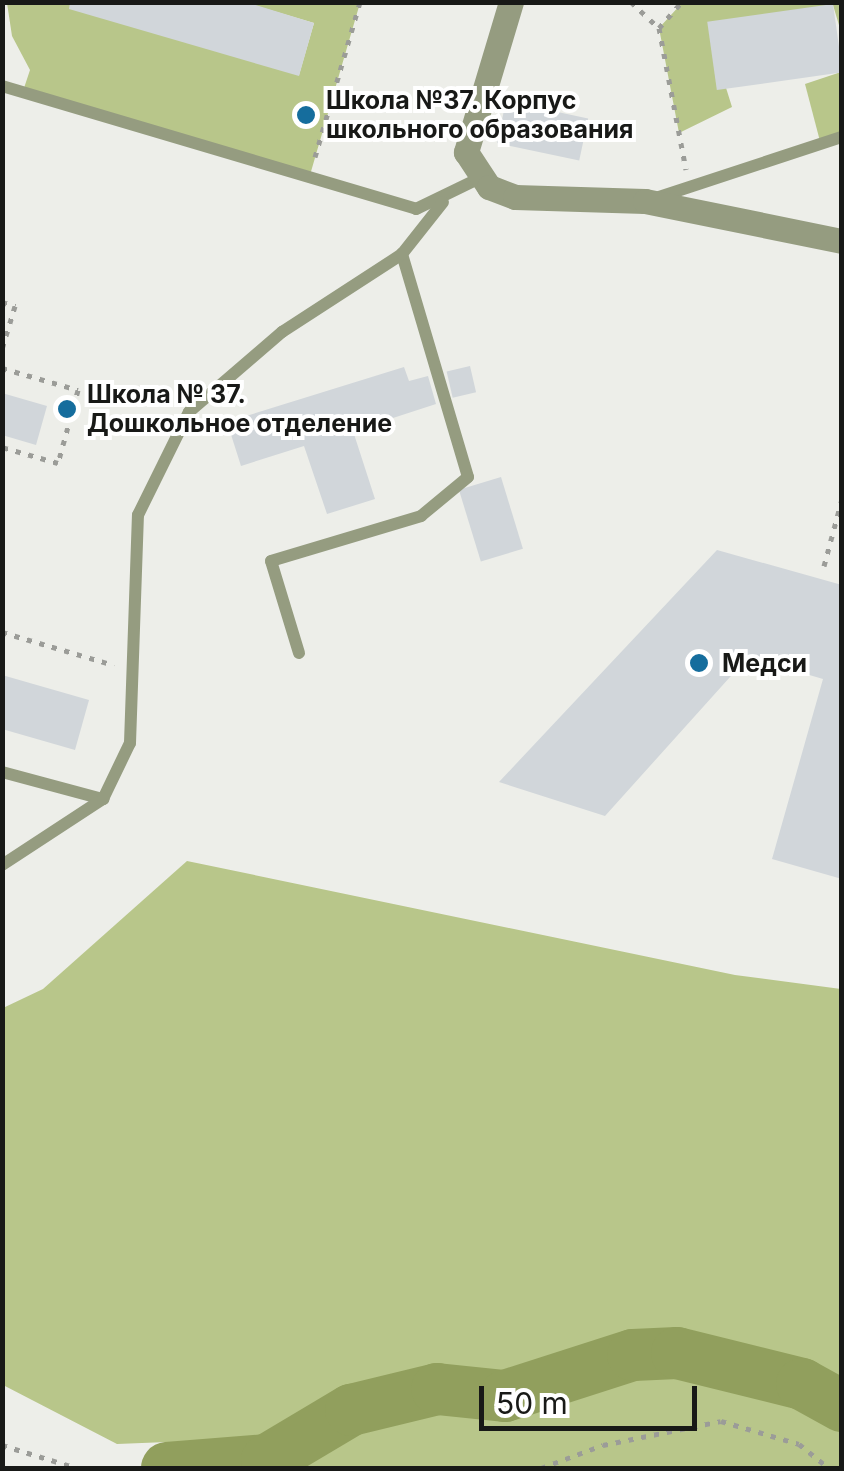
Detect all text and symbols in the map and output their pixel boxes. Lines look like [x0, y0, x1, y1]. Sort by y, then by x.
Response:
place label: Школа №37. Корпус школьного образования [326, 86, 633, 145]
marker: Школа №37. Корпус школьного образования [295, 104, 317, 126]
place label: Школа № 37. Дошкольное отделение [87, 380, 392, 439]
marker: Школа № 37. Дошкольное отделение [56, 398, 78, 420]
place label: Медси [722, 648, 807, 678]
marker: Медси [686, 650, 712, 676]
scale bar [484, 1366, 702, 1428]
text: 50 m [496, 1385, 568, 1421]

